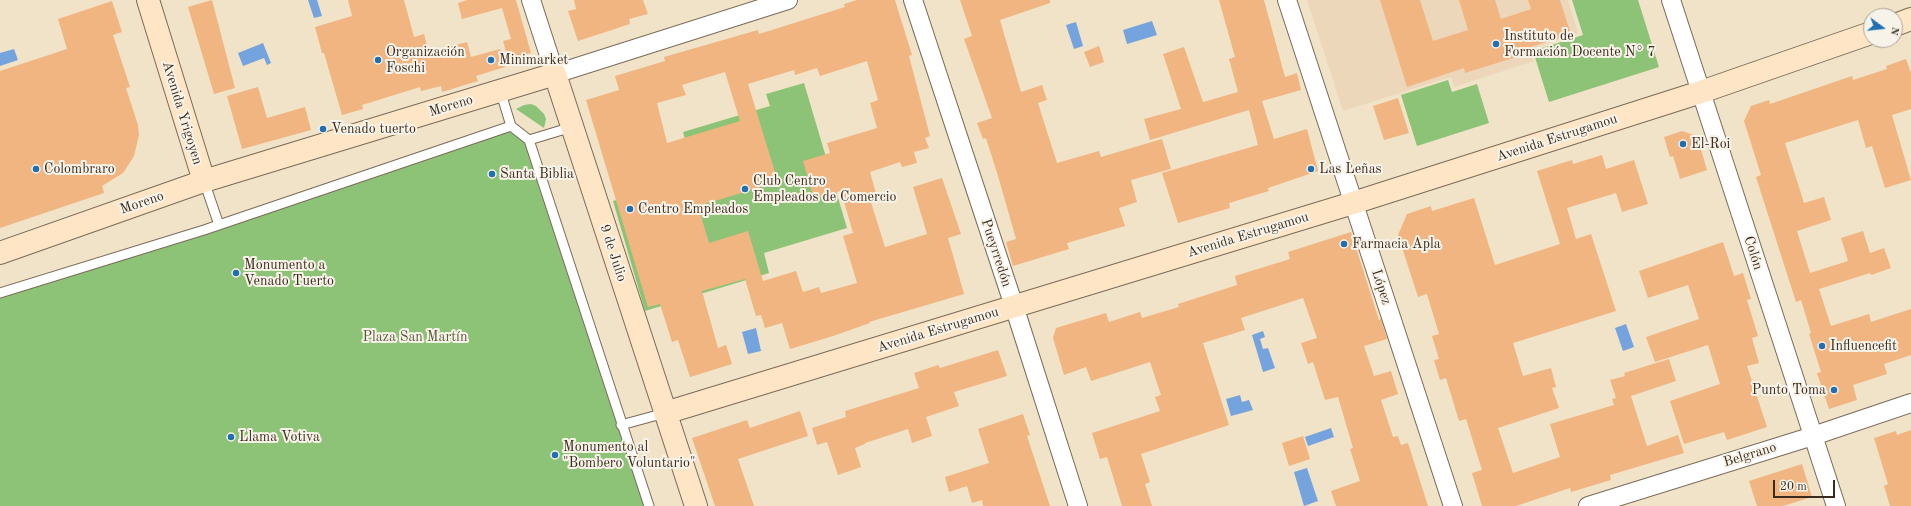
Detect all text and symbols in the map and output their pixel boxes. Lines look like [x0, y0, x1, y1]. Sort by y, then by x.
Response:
north arrow [1863, 8, 1903, 48]
text: N [1888, 25, 1901, 36]
place label: Instituto de Formación Docente N° 7 [1504, 28, 1656, 60]
marker: Instituto de Formación Docente N° 7 [1491, 39, 1501, 49]
place label: Organización Foschi [386, 44, 465, 76]
place label: Minimarket [499, 52, 568, 68]
marker: Organización Foschi [373, 55, 383, 65]
marker: Minimarket [486, 55, 496, 65]
street label: Avenida Yrigoyen [158, 59, 206, 167]
street label: Moreno [427, 91, 475, 121]
street label: Avenida Estrugamou [1494, 110, 1620, 166]
place label: Venado tuerto [331, 121, 416, 137]
marker: Venado tuerto [318, 124, 328, 134]
place label: El-Roi [1691, 136, 1730, 152]
marker: El-Roi [1678, 139, 1688, 149]
place label: Colombraro [44, 161, 115, 177]
place label: Las Leñas [1319, 161, 1382, 177]
marker: Colombraro [31, 164, 41, 174]
marker: Las Leñas [1306, 164, 1316, 174]
place label: Santa Biblia [500, 166, 574, 182]
marker: Santa Biblia [487, 169, 497, 179]
place label: Club Centro Empleados de Comercio [753, 173, 897, 206]
marker: Club Centro Empleados de Comercio [740, 184, 750, 194]
street label: Moreno [118, 188, 166, 218]
place label: Centro Empleados [638, 201, 748, 217]
marker: Centro Empleados [625, 204, 635, 214]
street label: Avenida Estrugamou [1185, 208, 1311, 262]
street label: Pueyrredón [977, 217, 1015, 289]
street label: 9 de Julio [596, 222, 630, 284]
street label: Colón [1740, 234, 1766, 272]
place label: Farmacia Apla [1352, 236, 1441, 252]
marker: Farmacia Apla [1339, 239, 1349, 249]
place label: Monumento a Venado Tuerto [244, 257, 334, 290]
street label: López [1367, 267, 1395, 307]
marker: Monumento a Venado Tuerto [231, 268, 241, 278]
street label: Avenida Estrugamou [875, 303, 1001, 357]
park label: Plaza San Martín [363, 329, 467, 345]
place label: Influencefit [1830, 338, 1897, 354]
marker: Influencefit [1817, 341, 1827, 351]
place label: Punto Toma [1752, 382, 1826, 398]
marker: Punto Toma [1829, 385, 1839, 395]
place label: Llama Votiva [239, 429, 320, 445]
marker: Llama Votiva [226, 432, 236, 442]
place label: Monumento al "Bombero Voluntario" [563, 439, 695, 472]
street label: Belgrano [1721, 439, 1779, 471]
marker: Monumento al "Bombero Voluntario" [550, 450, 560, 460]
scale bar [1775, 472, 1837, 498]
text: 20 m [1780, 481, 1807, 493]

